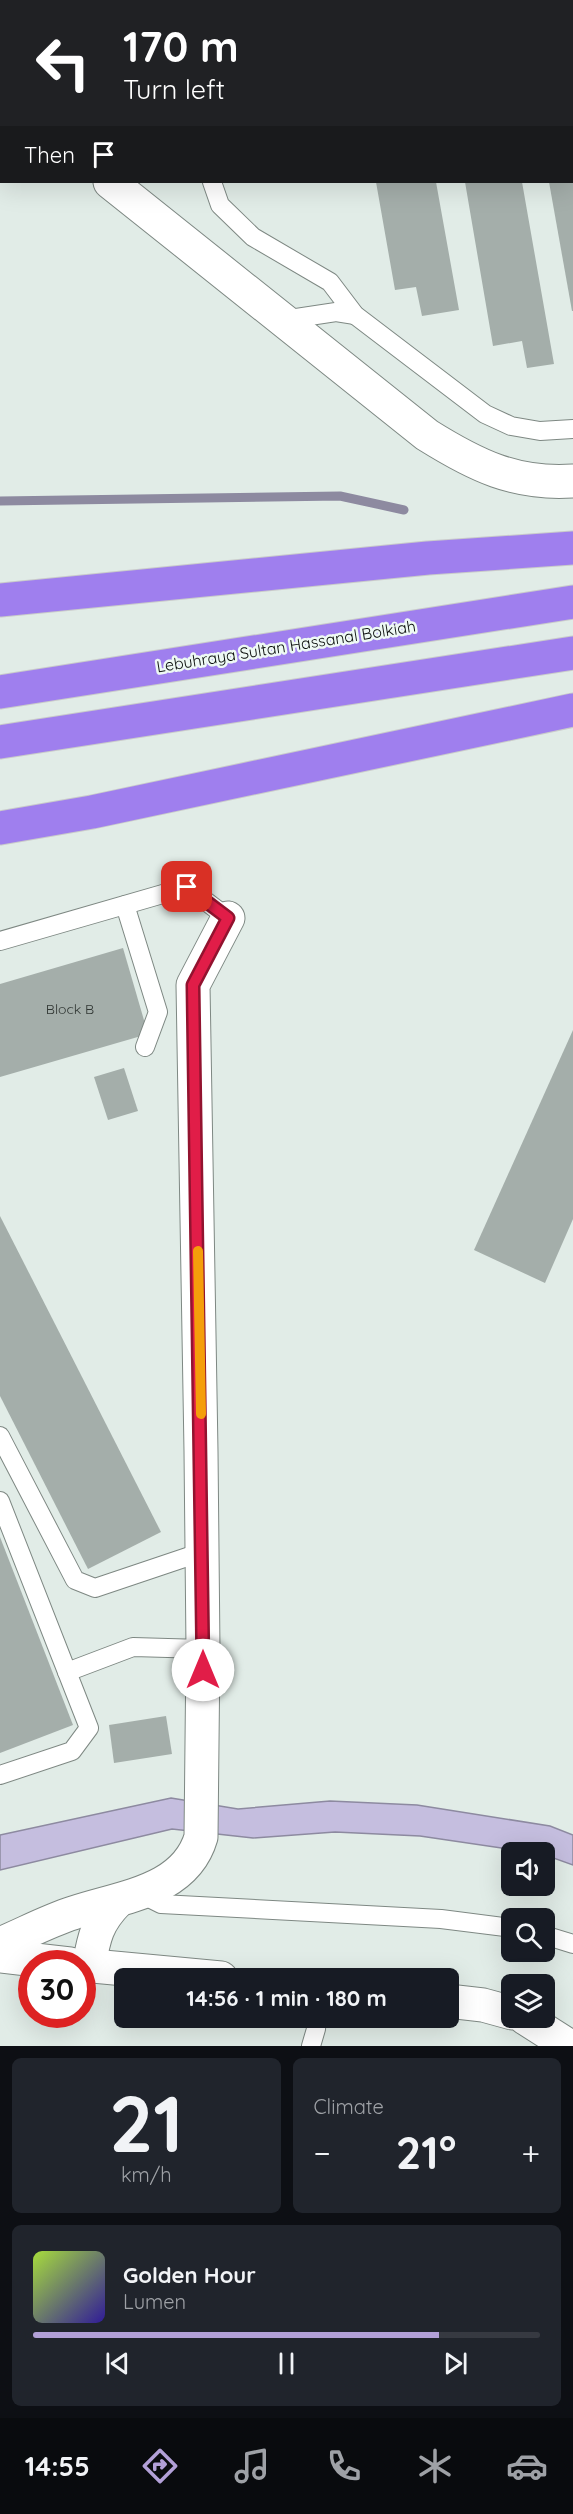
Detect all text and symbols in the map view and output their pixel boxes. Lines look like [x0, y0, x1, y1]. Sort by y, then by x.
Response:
text: 170 m [123, 20, 239, 73]
icon: left [24, 24, 102, 102]
text: Turn left [123, 72, 225, 106]
icon: arrive [87, 138, 120, 171]
text: Then [24, 141, 75, 169]
street label: Lebuhraya Sultan Hassanal Bolkiah [155, 616, 417, 676]
pin [161, 861, 212, 912]
icon: arrive [170, 870, 203, 903]
house number: Block B [46, 1000, 94, 1018]
position arrow [171, 1638, 235, 1702]
map controls [501, 1842, 555, 2028]
button: sound [501, 1842, 555, 1896]
button: search [501, 1908, 555, 1962]
speed limit sign: 30 [18, 1950, 96, 2028]
button: layers [501, 1974, 555, 2028]
text: 14:56 · 1 min · 180 m [186, 1984, 387, 2012]
text: 21 [109, 2074, 184, 2172]
text: Climate [314, 2094, 384, 2119]
text: 21° [396, 2124, 456, 2180]
text: − [314, 2132, 331, 2173]
text: + [521, 2132, 540, 2173]
text: km/h [121, 2162, 172, 2187]
text: Golden Hour [123, 2261, 256, 2289]
text: Lumen [123, 2289, 186, 2314]
icon: previous [101, 2347, 134, 2380]
icon: pause [270, 2347, 303, 2380]
icon: next [439, 2347, 472, 2380]
icon: directions [139, 2445, 181, 2487]
icon: music [231, 2445, 273, 2487]
icon: phone [323, 2445, 365, 2487]
icon: climate [414, 2445, 456, 2487]
icon: car [506, 2445, 548, 2487]
text: 14:55 [25, 2449, 90, 2483]

